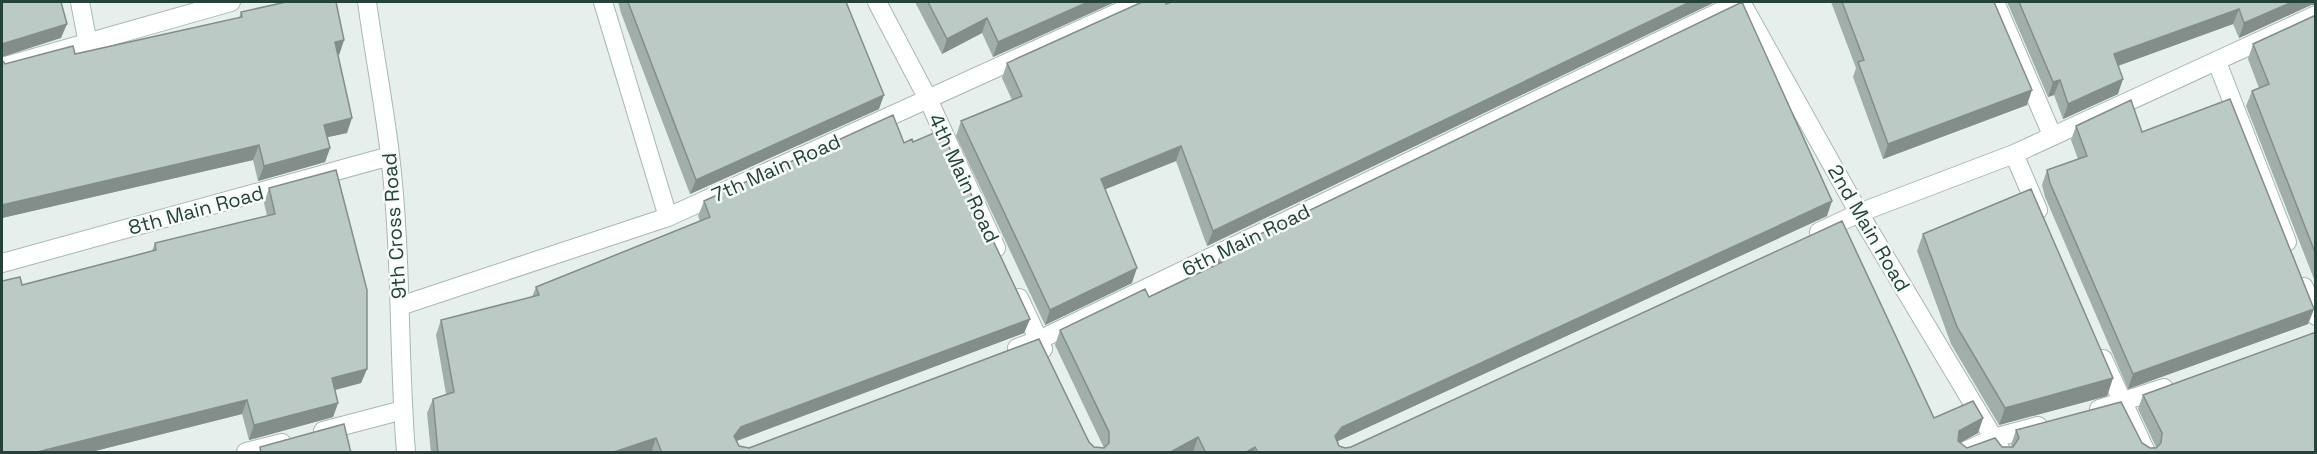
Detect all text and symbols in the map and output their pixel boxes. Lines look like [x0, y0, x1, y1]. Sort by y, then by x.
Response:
street label: 4th Main Road [923, 109, 1005, 247]
street label: 7th Main Road [708, 128, 844, 208]
street label: 9th Cross Road [376, 152, 412, 300]
street label: 2nd Main Road [1822, 160, 1916, 296]
street label: 8th Main Road [125, 179, 267, 241]
street label: 6th Main Road [1178, 198, 1314, 282]

